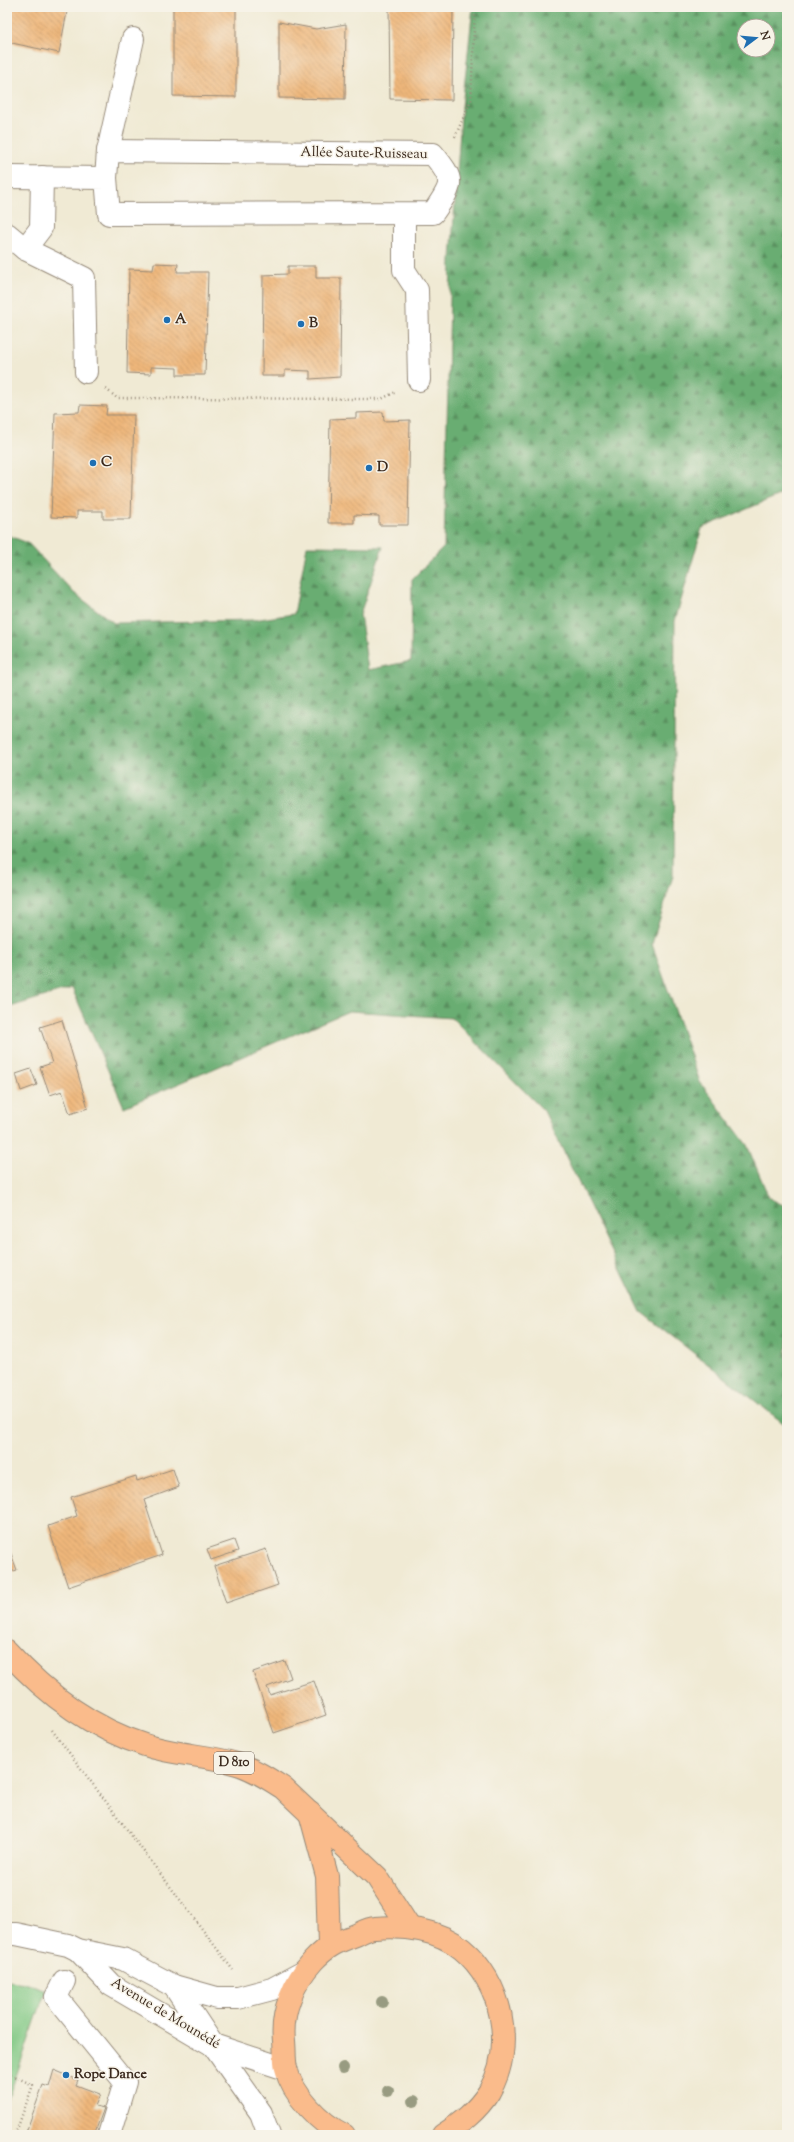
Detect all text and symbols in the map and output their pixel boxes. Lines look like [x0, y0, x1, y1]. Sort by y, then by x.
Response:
north arrow [736, 18, 776, 58]
text: N [755, 28, 774, 42]
street label: Allée Saute-Ruisseau [300, 143, 428, 165]
place label: A [175, 310, 187, 330]
place label: B [309, 314, 318, 334]
marker: A [162, 315, 172, 325]
marker: B [296, 319, 306, 329]
place label: C [101, 453, 112, 473]
marker: C [88, 458, 98, 468]
place label: D [377, 458, 388, 478]
marker: D [364, 463, 374, 473]
road number: D 810 [214, 1752, 254, 1774]
street label: Avenue de Mounédé [107, 1973, 223, 2055]
place label: Rope Dance [74, 2065, 147, 2085]
marker: Rope Dance [61, 2070, 71, 2080]

